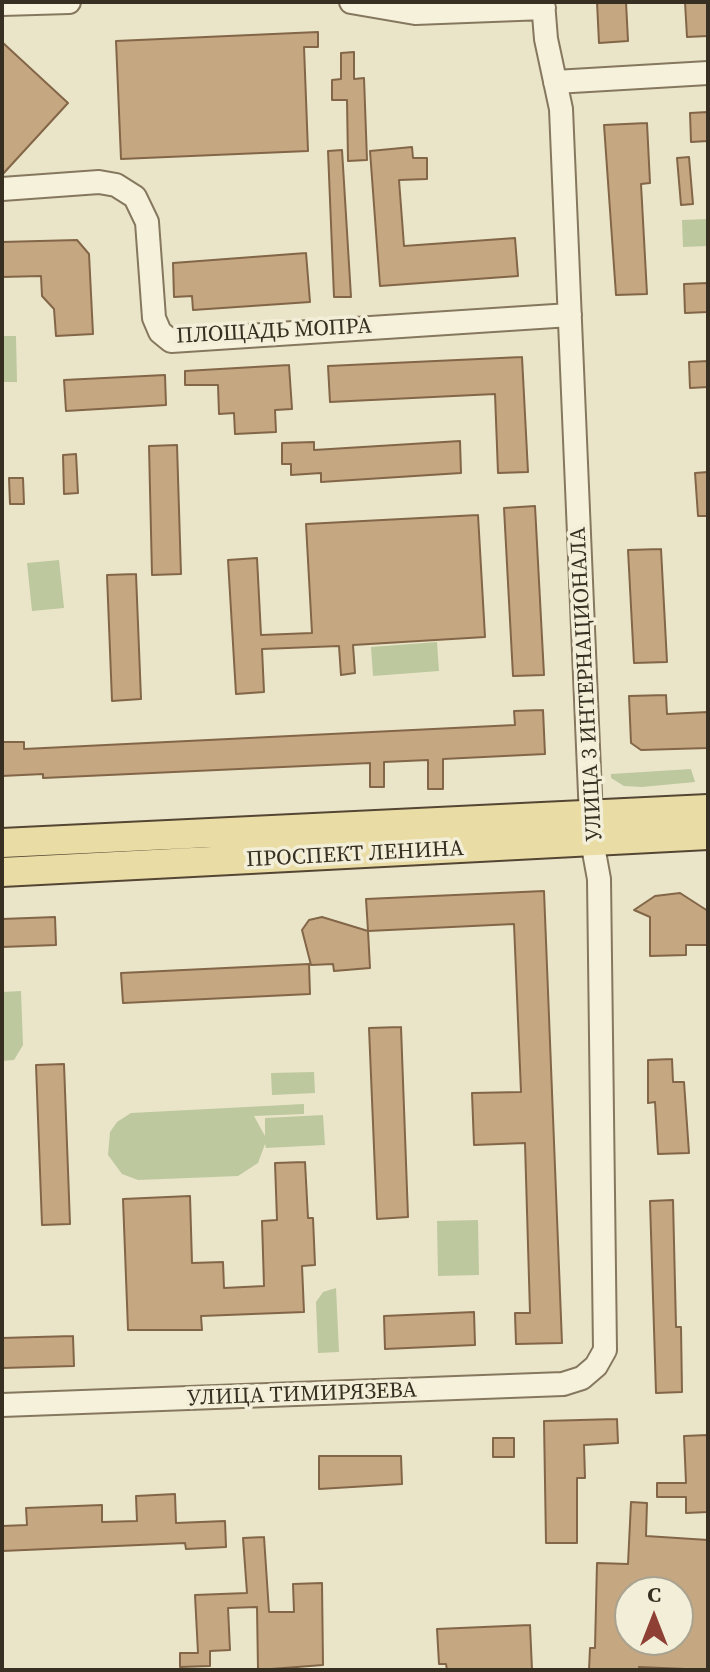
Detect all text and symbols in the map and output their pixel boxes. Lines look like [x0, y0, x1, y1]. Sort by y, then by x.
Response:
street label: ПЛОЩАДЬ МОПРА [176, 314, 372, 350]
street label: УЛИЦА 3 ИНТЕРНАЦИОНАЛА [566, 526, 608, 842]
street label: ПРОСПЕКТ ЛЕНИНА [246, 836, 464, 874]
street label: УЛИЦА ТИМИРЯЗЕВА [187, 1378, 417, 1412]
north arrow [614, 1576, 694, 1656]
text: С [647, 1579, 661, 1609]

